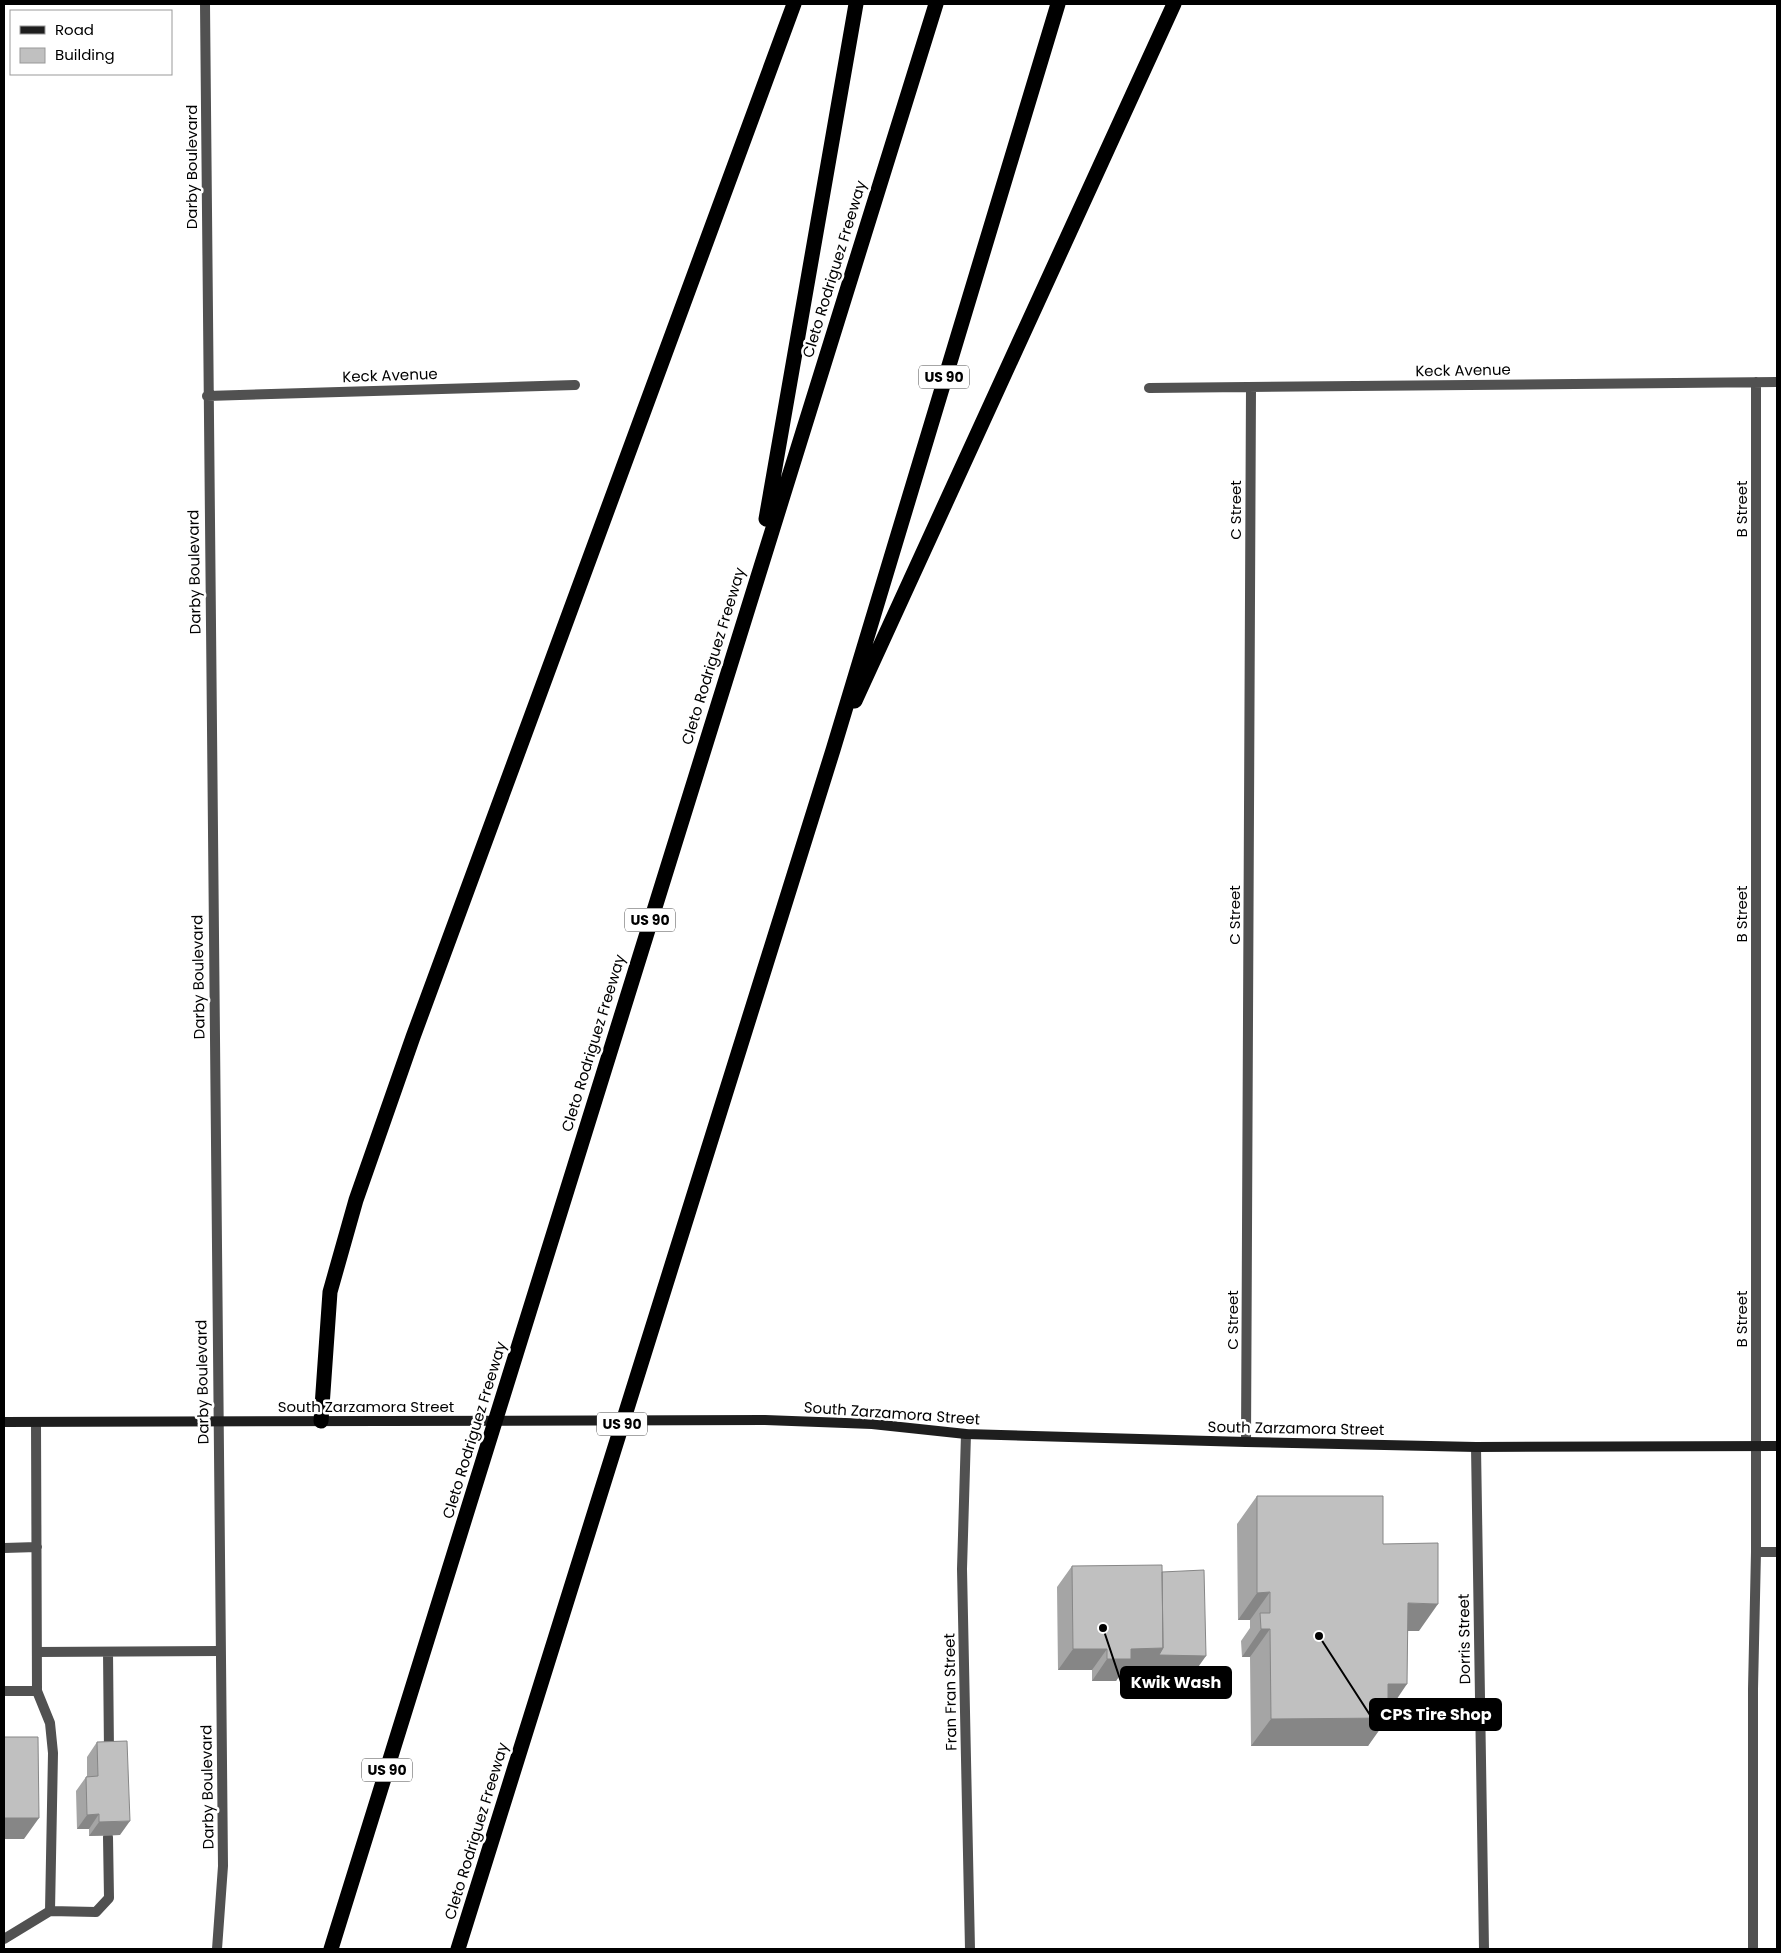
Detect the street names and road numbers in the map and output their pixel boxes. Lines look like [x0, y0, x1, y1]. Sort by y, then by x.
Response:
street label: Darby Boulevard [181, 105, 202, 229]
street label: Cleto Rodriguez Freeway [797, 177, 871, 360]
street label: Keck Avenue [1415, 359, 1511, 381]
street label: Keck Avenue [342, 363, 438, 387]
road number: US 90 [919, 366, 969, 388]
street label: C Street [1225, 480, 1246, 540]
street label: B Street [1731, 480, 1752, 538]
street label: Darby Boulevard [182, 510, 206, 634]
street label: Cleto Rodriguez Freeway [676, 564, 750, 747]
street label: C Street [1224, 885, 1245, 945]
street label: B Street [1731, 885, 1752, 943]
road number: US 90 [625, 908, 675, 932]
street label: Darby Boulevard [186, 915, 210, 1039]
street label: Cleto Rodriguez Freeway [556, 951, 630, 1134]
street label: C Street [1222, 1290, 1243, 1350]
street label: B Street [1731, 1290, 1752, 1348]
street label: Darby Boulevard [190, 1320, 214, 1444]
street label: Cleto Rodriguez Freeway [437, 1338, 511, 1521]
street label: South Zarzamora Street [278, 1396, 454, 1417]
street label: South Zarzamora Street [803, 1396, 981, 1430]
road number: US 90 [597, 1412, 647, 1436]
street label: South Zarzamora Street [1208, 1416, 1384, 1440]
street label: Dorris Street [1453, 1593, 1475, 1685]
street label: Fran Fran Street [938, 1633, 962, 1751]
street label: Darby Boulevard [195, 1725, 219, 1849]
street label: Cleto Rodriguez Freeway [439, 1739, 513, 1922]
road number: US 90 [362, 1758, 412, 1782]

